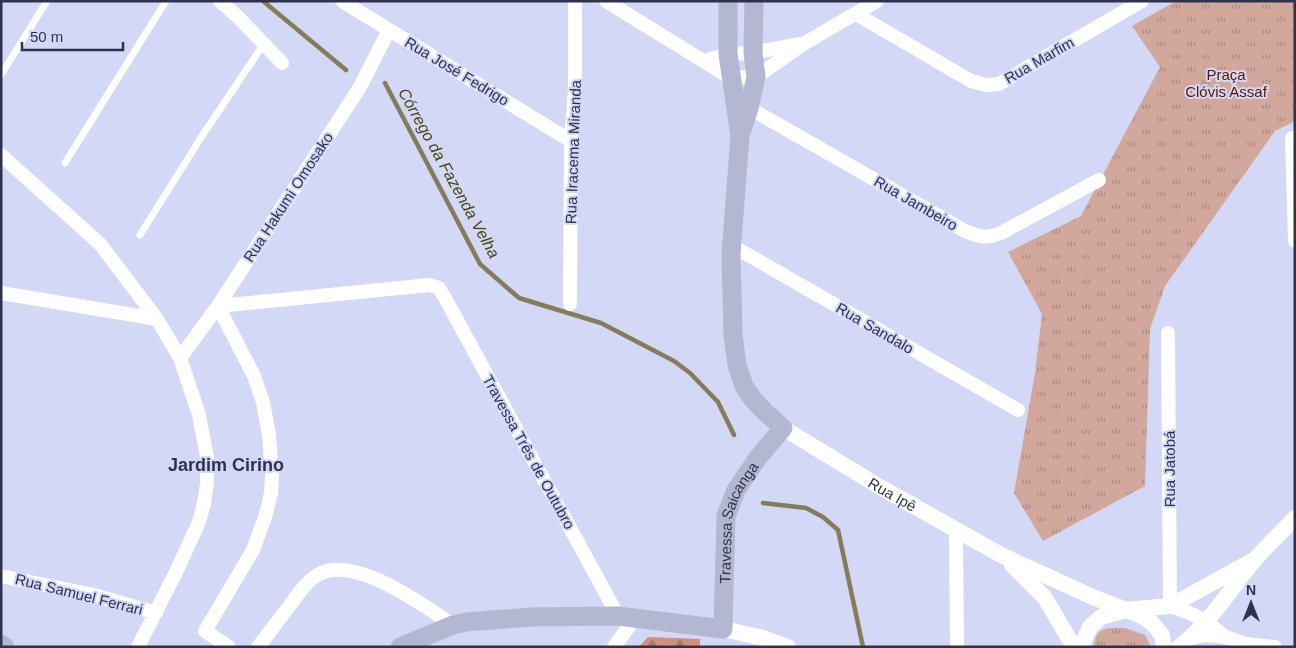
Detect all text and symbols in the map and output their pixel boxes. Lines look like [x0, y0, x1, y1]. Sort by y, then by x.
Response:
scale bar [22, 20, 124, 52]
text: 50 m [30, 28, 63, 45]
street label: Rua José Fedrigo [402, 33, 512, 109]
street label: Rua Marfim [1001, 33, 1077, 87]
park label: Praça Clóvis Assaf [1185, 66, 1268, 100]
street label: Rua Iracema Miranda [562, 79, 584, 224]
water label: Córrego da Fazenda Velha [395, 85, 503, 261]
street label: Rua Hakumi Omosako [240, 129, 336, 265]
street label: Rua Jambeiro [871, 172, 961, 234]
street label: Rua Sandalo [833, 299, 917, 357]
street label: Travessa Três de Outubro [479, 372, 579, 532]
street label: Rua Jatobá [1161, 430, 1178, 507]
district label: Jardim Cirino [168, 455, 284, 475]
street label: Travessa Saicanga [716, 458, 762, 584]
street label: Rua Ipê [865, 474, 920, 514]
street label: Rua Samuel Ferrari [13, 570, 145, 618]
north arrow [1226, 578, 1276, 628]
text: N [1246, 582, 1256, 598]

